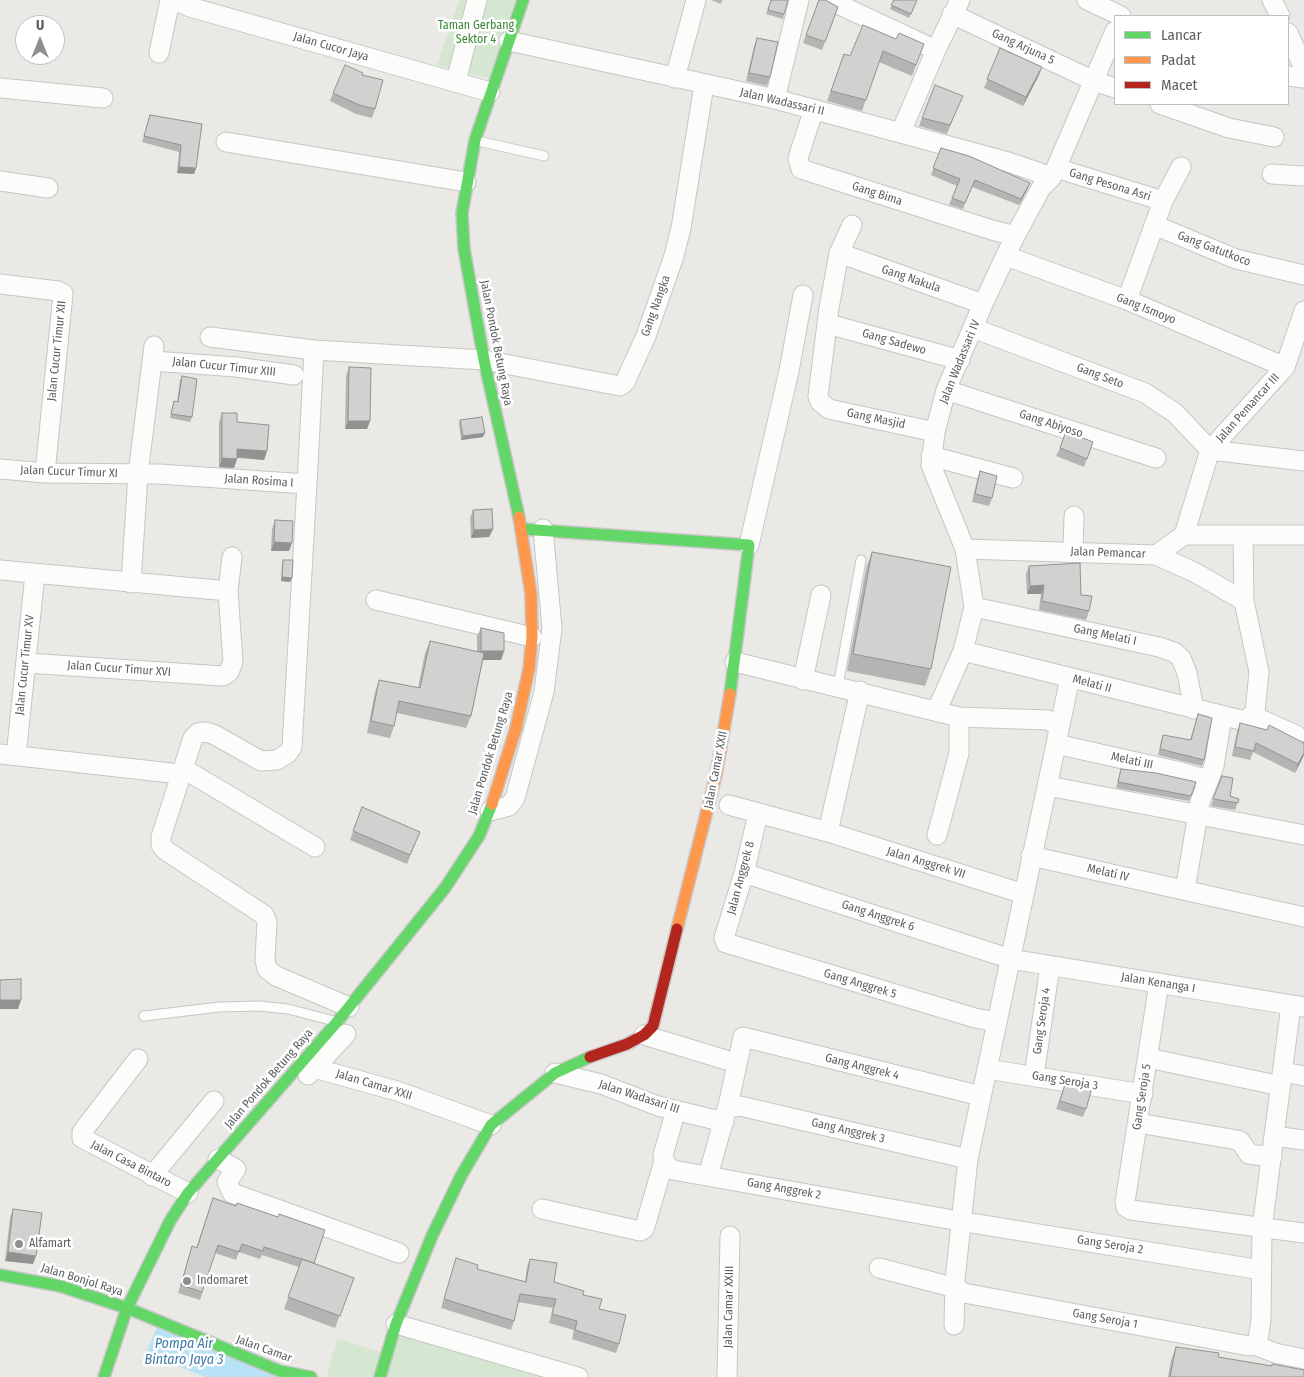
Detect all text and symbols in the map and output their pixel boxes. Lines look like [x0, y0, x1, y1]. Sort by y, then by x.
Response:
north arrow [15, 15, 65, 65]
legend [1114, 15, 1289, 105]
text: U [36, 17, 44, 34]
park label: Taman Gerbang Sektor 4 [438, 19, 514, 47]
street label: Gang Arjuna 5 [989, 26, 1057, 68]
text: Lancar [1161, 26, 1202, 44]
street label: Jalan Cucor Jaya [292, 29, 370, 65]
text: Padat [1161, 51, 1196, 69]
text: Macet [1161, 76, 1197, 94]
street label: Jalan Wadassari II [738, 85, 826, 119]
street label: Gang Pesona Asri [1067, 166, 1153, 204]
street label: Gang Bima [850, 179, 904, 209]
street label: Gang Gatutkoco [1175, 228, 1253, 270]
street label: Gang Nakula [880, 262, 942, 296]
street label: Gang Nangka [638, 273, 674, 339]
street label: Jalan Pondok Betung Raya [477, 279, 515, 407]
street label: Gang Ismoyo [1114, 291, 1178, 327]
street label: Jalan Cucur Timur XII [45, 300, 69, 402]
street label: Jalan Wadassari IV [937, 318, 983, 406]
street label: Gang Sadewo [860, 326, 928, 358]
street label: Jalan Cucur Timur XIII [172, 354, 276, 380]
street label: Gang Seto [1074, 360, 1126, 392]
street label: Jalan Pemancar III [1213, 371, 1283, 445]
street label: Gang Masjid [845, 406, 907, 432]
street label: Gang Abiyoso [1017, 407, 1085, 441]
street label: Jalan Cucur Timur XI [20, 463, 118, 481]
street label: Jalan Rosima I [224, 471, 294, 491]
street label: Jalan Pemancar [1070, 544, 1146, 562]
street label: Jalan Cucur Timur XV [13, 614, 37, 716]
street label: Gang Melati I [1072, 621, 1138, 649]
street label: Jalan Cucur Timur XVI [67, 658, 171, 680]
street label: Melati II [1071, 672, 1113, 696]
street label: Jalan Pondok Betung Raya [465, 690, 517, 816]
street label: Jalan Camar XXII [701, 730, 731, 810]
street label: Melati III [1110, 750, 1154, 772]
street label: Jalan Anggrek 8 [724, 840, 758, 916]
street label: Jalan Anggrek VII [885, 844, 967, 882]
street label: Melati IV [1086, 861, 1130, 885]
street label: Gang Anggrek 6 [840, 897, 916, 935]
street label: Gang Anggrek 5 [822, 966, 898, 1002]
street label: Jalan Kenanga I [1120, 970, 1196, 996]
street label: Gang Seroja 4 [1030, 987, 1054, 1055]
street label: Jalan Pondok Betung Raya [222, 1026, 316, 1132]
street label: Gang Anggrek 4 [824, 1051, 900, 1083]
street label: Gang Seroja 5 [1130, 1063, 1154, 1131]
street label: Jalan Camar XXII [334, 1067, 414, 1103]
street label: Gang Seroja 3 [1031, 1069, 1099, 1093]
street label: Jalan Wadasari III [597, 1077, 681, 1117]
street label: Gang Anggrek 3 [810, 1116, 886, 1146]
street label: Jalan Casa Bintaro [88, 1138, 174, 1190]
street label: Gang Anggrek 2 [746, 1175, 822, 1203]
street label: Gang Seroja 2 [1076, 1233, 1144, 1257]
place label: Alfamart [29, 1237, 71, 1251]
marker: Alfamart [13, 1238, 25, 1250]
street label: Jalan Bonjol Raya [39, 1261, 125, 1299]
street label: Jalan Camar XXIII [721, 1266, 737, 1348]
place label: Indomaret [197, 1274, 248, 1288]
marker: Indomaret [181, 1275, 193, 1287]
street label: Gang Seroja 1 [1071, 1306, 1139, 1332]
street label: Jalan Camar [234, 1332, 294, 1366]
water label: Pompa Air Bintaro Jaya 3 [144, 1336, 224, 1368]

